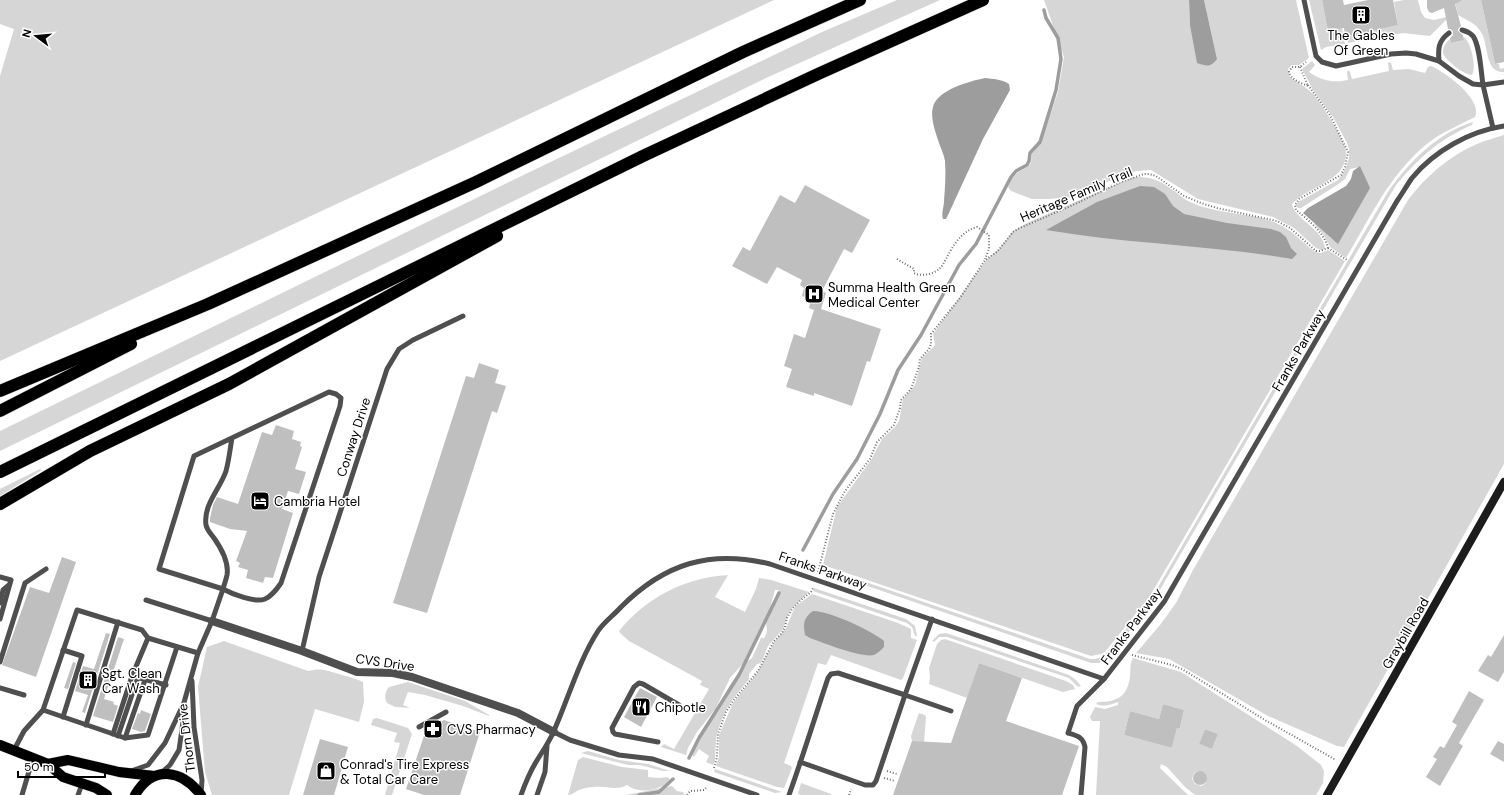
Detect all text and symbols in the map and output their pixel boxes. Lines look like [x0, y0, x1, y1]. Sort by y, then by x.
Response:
building icon: The Gables Of Green [1350, 4, 1372, 26]
north arrow [16, 16, 56, 56]
text: N [19, 27, 34, 39]
place label: The Gables Of Green [1327, 27, 1395, 59]
street label: Heritage Family Trail [1017, 163, 1135, 226]
place label: Summa Health Green Medical Center [828, 279, 956, 311]
hospital icon: Summa Health Green Medical Center [803, 283, 825, 305]
street label: Franks Parkway [1268, 306, 1329, 394]
street label: Conway Drive [333, 395, 374, 479]
hotel icon: Cambria Hotel [249, 490, 271, 512]
place label: Cambria Hotel [274, 493, 360, 510]
street label: Franks Parkway [777, 547, 869, 593]
street label: Franks Parkway [1097, 584, 1166, 668]
street label: Graybill Road [1378, 595, 1433, 672]
street label: CVS Drive [354, 650, 416, 675]
place label: Sgt. Clean Car Wash [102, 665, 162, 697]
building icon: Sgt. Clean Car Wash [77, 669, 99, 691]
restaurant icon: Chipotle [630, 696, 652, 718]
place label: Chipotle [655, 699, 706, 716]
street label: Thorn Drive [174, 703, 199, 773]
pharmacy icon: CVS Pharmacy [422, 718, 444, 740]
place label: CVS Pharmacy [447, 721, 536, 738]
scale bar [18, 753, 105, 779]
place label: Conrad's Tire Express & Total Car Care [340, 756, 469, 788]
text: 50 m [24, 759, 53, 775]
shop icon: Conrad's Tire Express & Total Car Care [315, 760, 337, 782]

